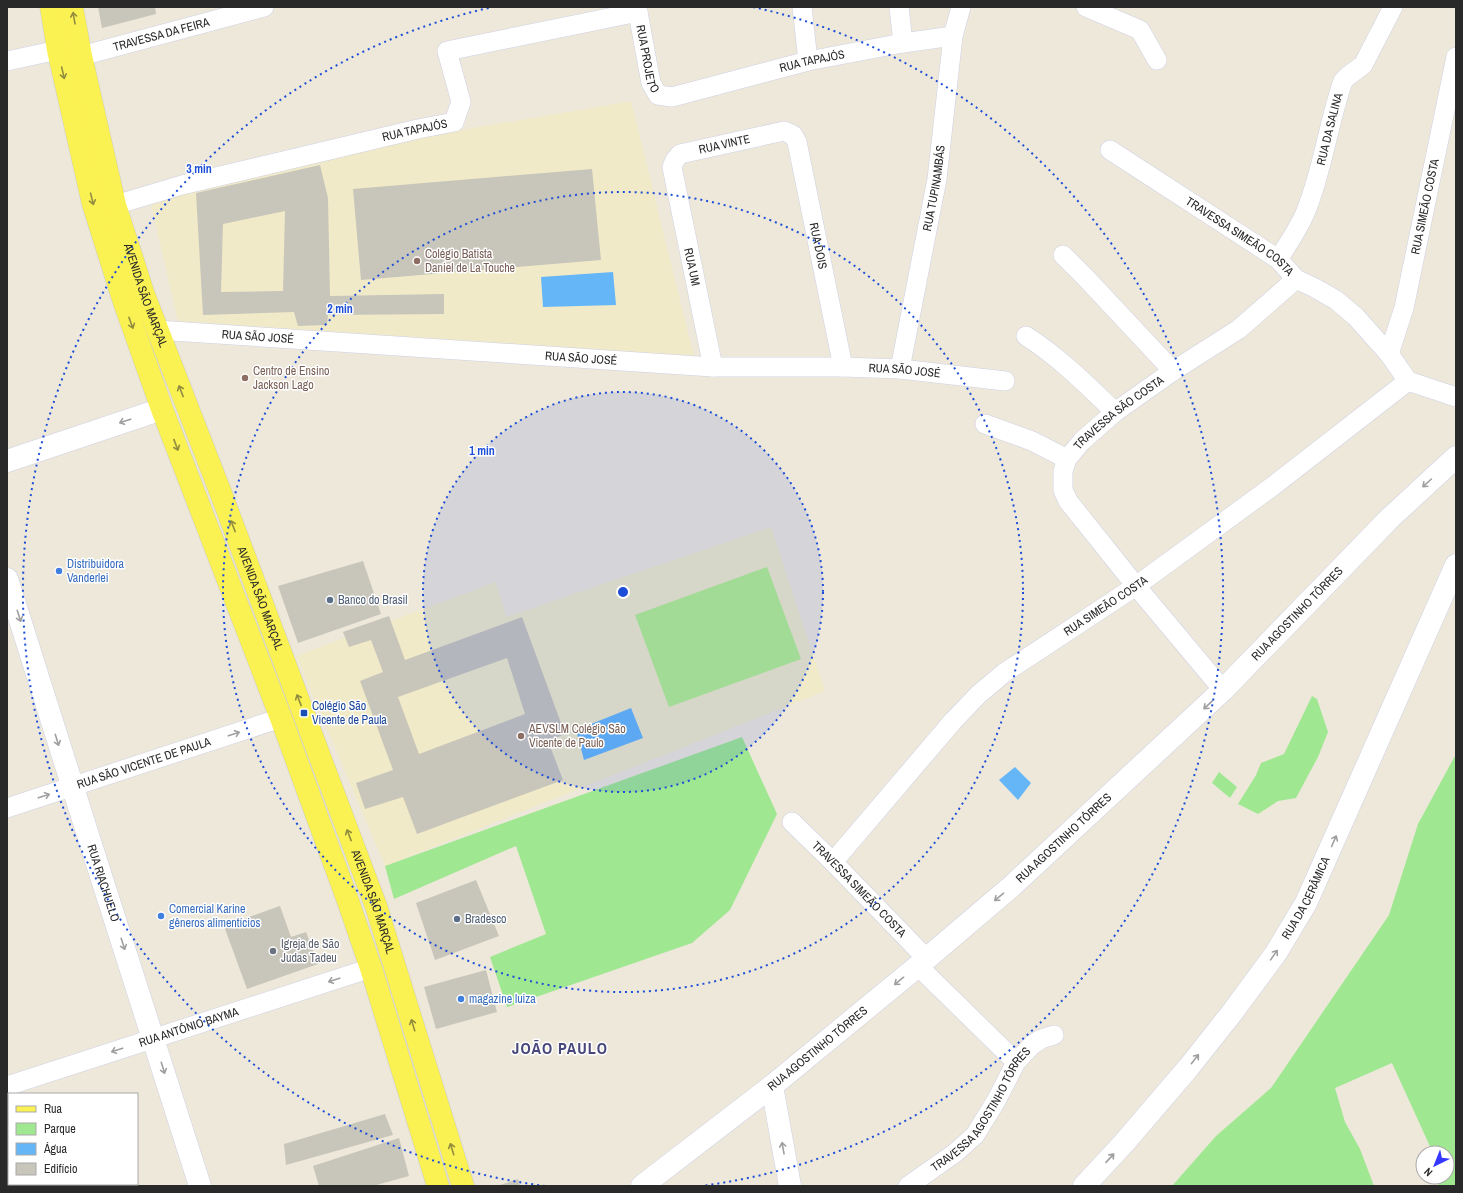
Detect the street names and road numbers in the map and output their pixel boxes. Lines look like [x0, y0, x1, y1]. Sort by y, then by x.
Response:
street label: TRAVESSA DA FEIRA [111, 14, 211, 55]
street label: RUA PROJETO [632, 24, 663, 96]
street label: RUA TAPAJÓS [778, 46, 846, 76]
street label: RUA DA SALINA [1313, 91, 1347, 167]
street label: RUA TAPAJÓS [381, 115, 449, 145]
street label: RUA VINTE [697, 131, 751, 158]
street label: RUA TUPINAMBÁS [919, 144, 949, 233]
street label: RUA SIMEÃO COSTA [1407, 157, 1443, 256]
street label: TRAVESSA SIMEÃO COSTA [1183, 193, 1298, 279]
street label: RUA DOIS [806, 221, 831, 271]
street label: AVENIDA SÃO MARÇAL [120, 240, 172, 350]
street label: RUA UM [680, 247, 704, 287]
street label: RUA SÃO JOSÉ [221, 326, 294, 347]
street label: RUA SÃO JOSÉ [544, 348, 618, 369]
street label: RUA SÃO JOSÉ [868, 360, 942, 382]
street label: TRAVESSA SÃO COSTA [1070, 372, 1167, 453]
street label: AVENIDA SÃO MARÇAL [233, 543, 287, 653]
street label: RUA AGOSTINHO TÔRRES [1248, 563, 1347, 664]
street label: RUA SIMEÃO COSTA [1061, 572, 1151, 639]
street label: RUA SÃO VICENTE DE PAULA [75, 733, 213, 793]
street label: RUA AGOSTINHO TÔRRES [1012, 789, 1115, 886]
street label: TRAVESSA SIMEÃO COSTA [808, 838, 910, 941]
street label: RUA RIACHUELO [83, 842, 123, 924]
street label: AVENIDA SÃO MARÇAL [347, 847, 399, 957]
street label: RUA DA CERÂMICA [1278, 854, 1334, 942]
street label: RUA AGOSTINHO TÔRRES [764, 1002, 871, 1094]
street label: RUA ANTÔNIO BAYMA [137, 1003, 241, 1051]
street label: TRAVESSA AGOSTINHO TÔRRES [928, 1043, 1034, 1175]

